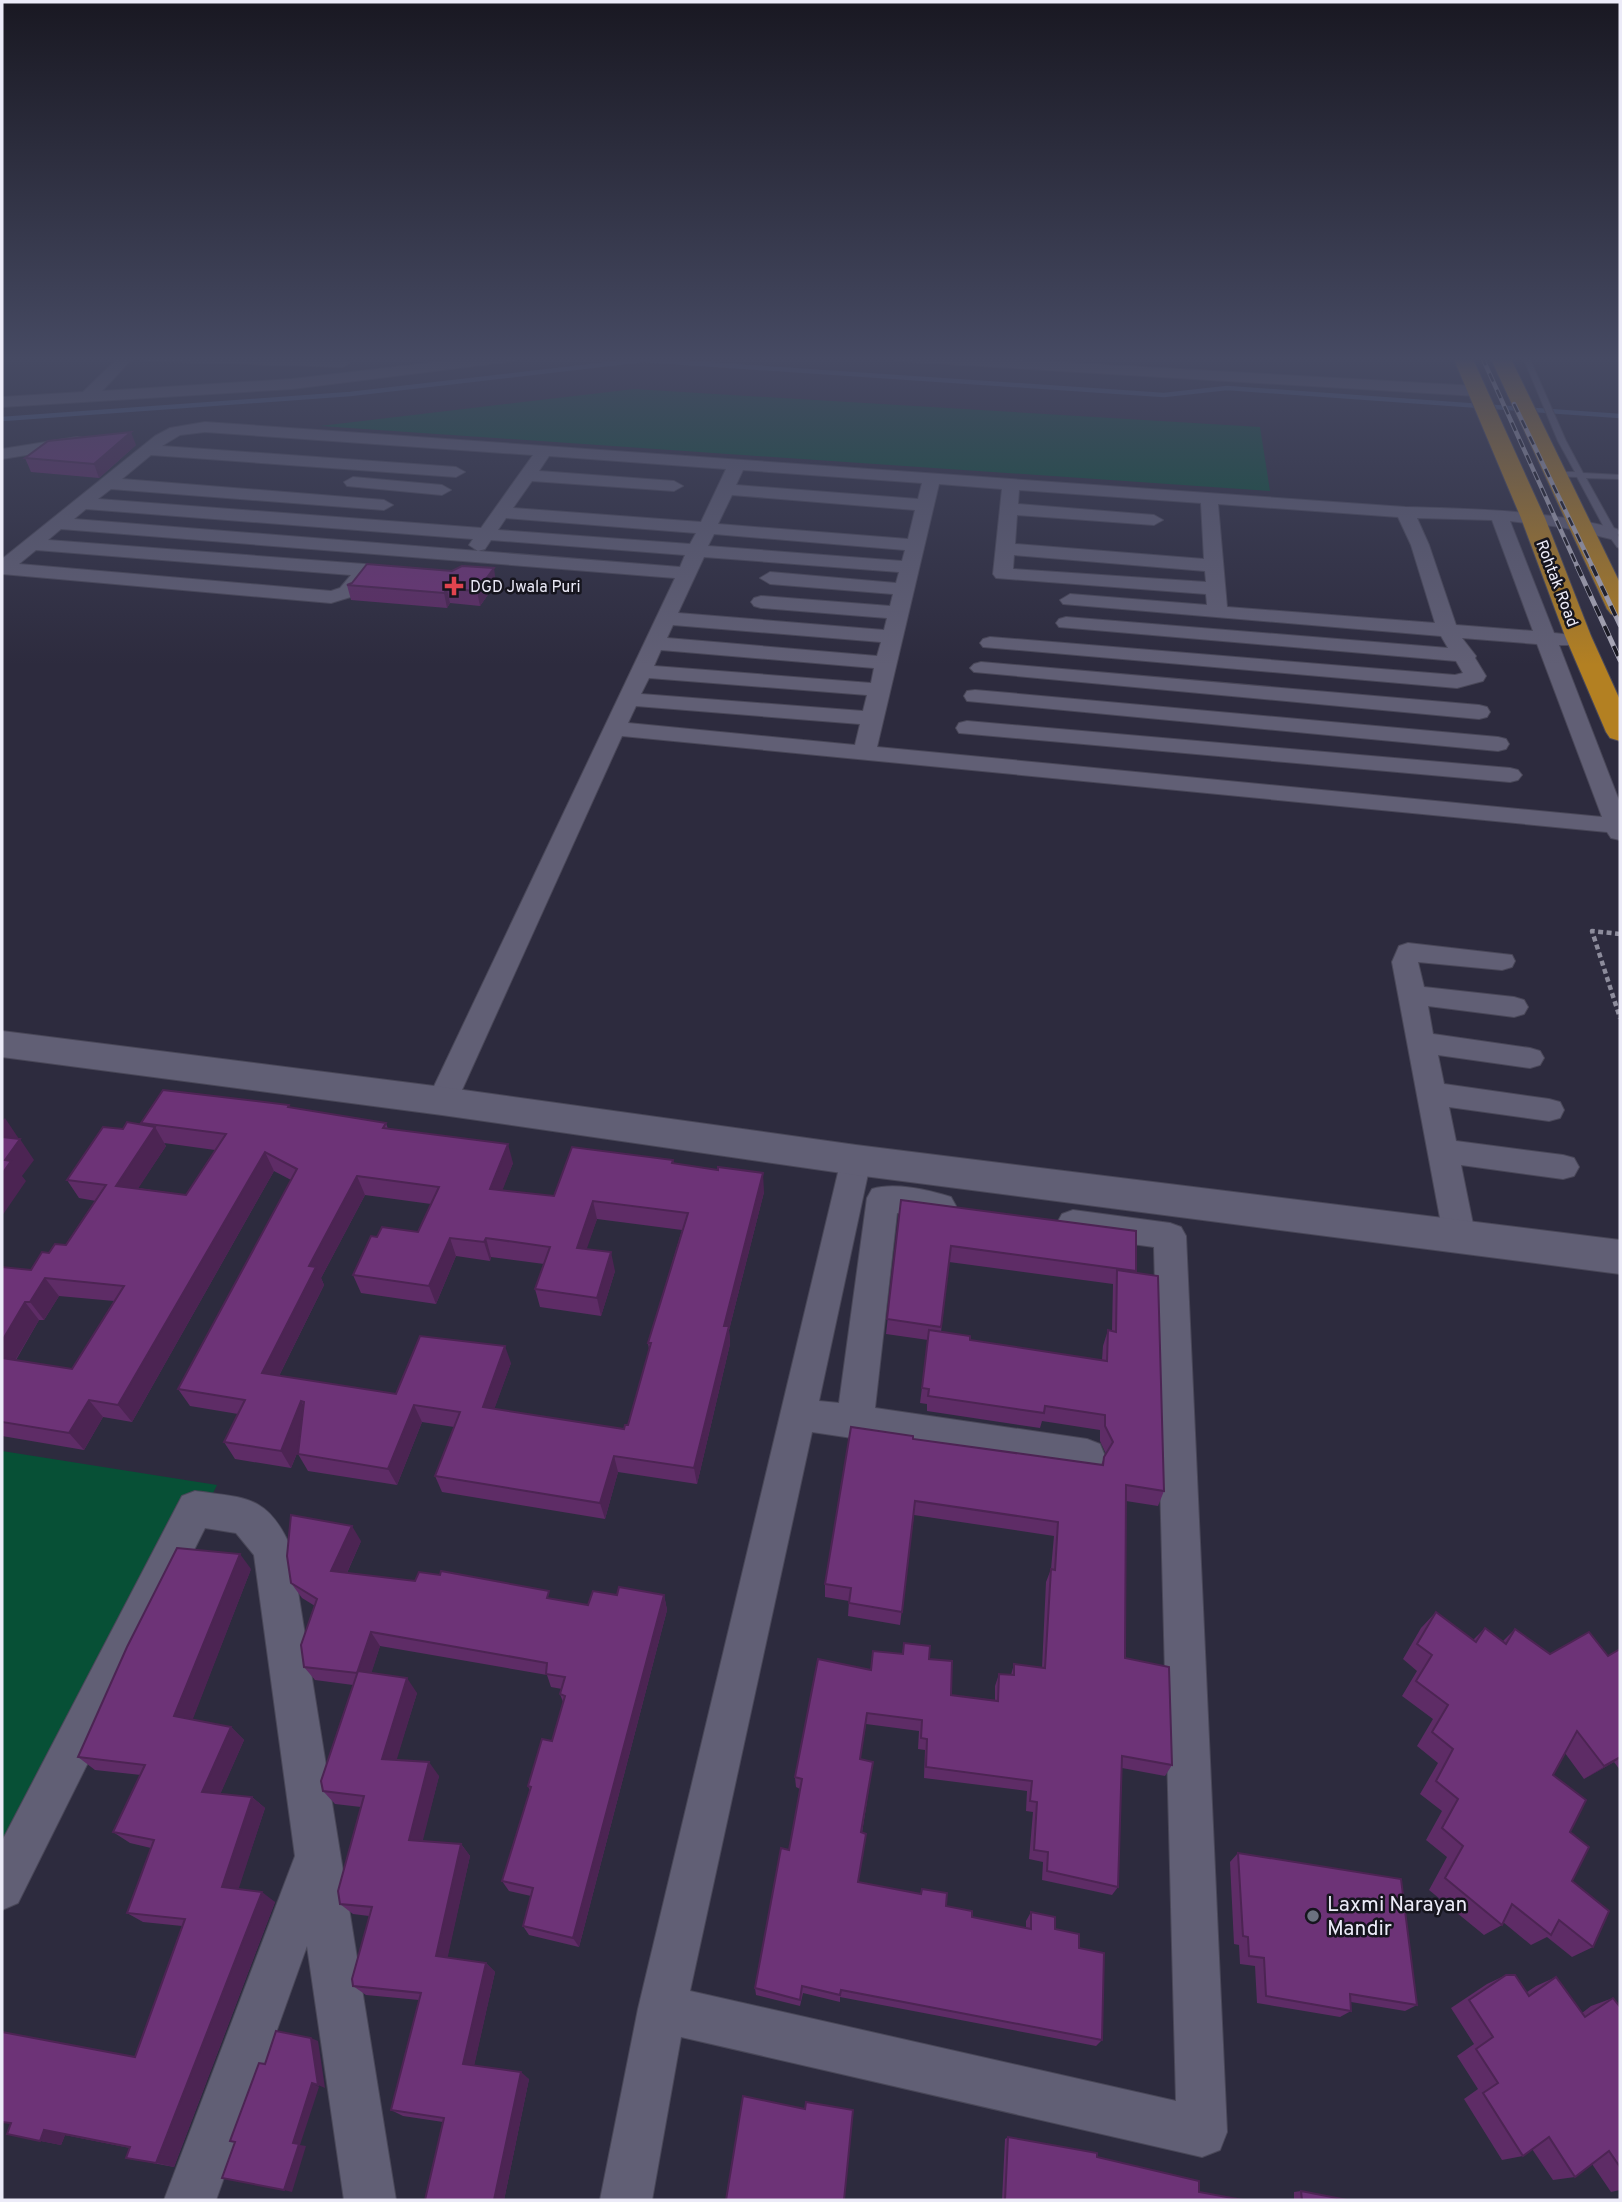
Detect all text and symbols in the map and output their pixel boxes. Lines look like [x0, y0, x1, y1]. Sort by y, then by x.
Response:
street label: Rohtak Road [1530, 537, 1582, 630]
marker: DGD Jwala Puri [444, 576, 464, 596]
place label: DGD Jwala Puri [470, 578, 581, 598]
place label: Laxmi Narayan Mandir [1327, 1892, 1467, 1943]
marker: Laxmi Narayan Mandir [1305, 1908, 1321, 1924]

